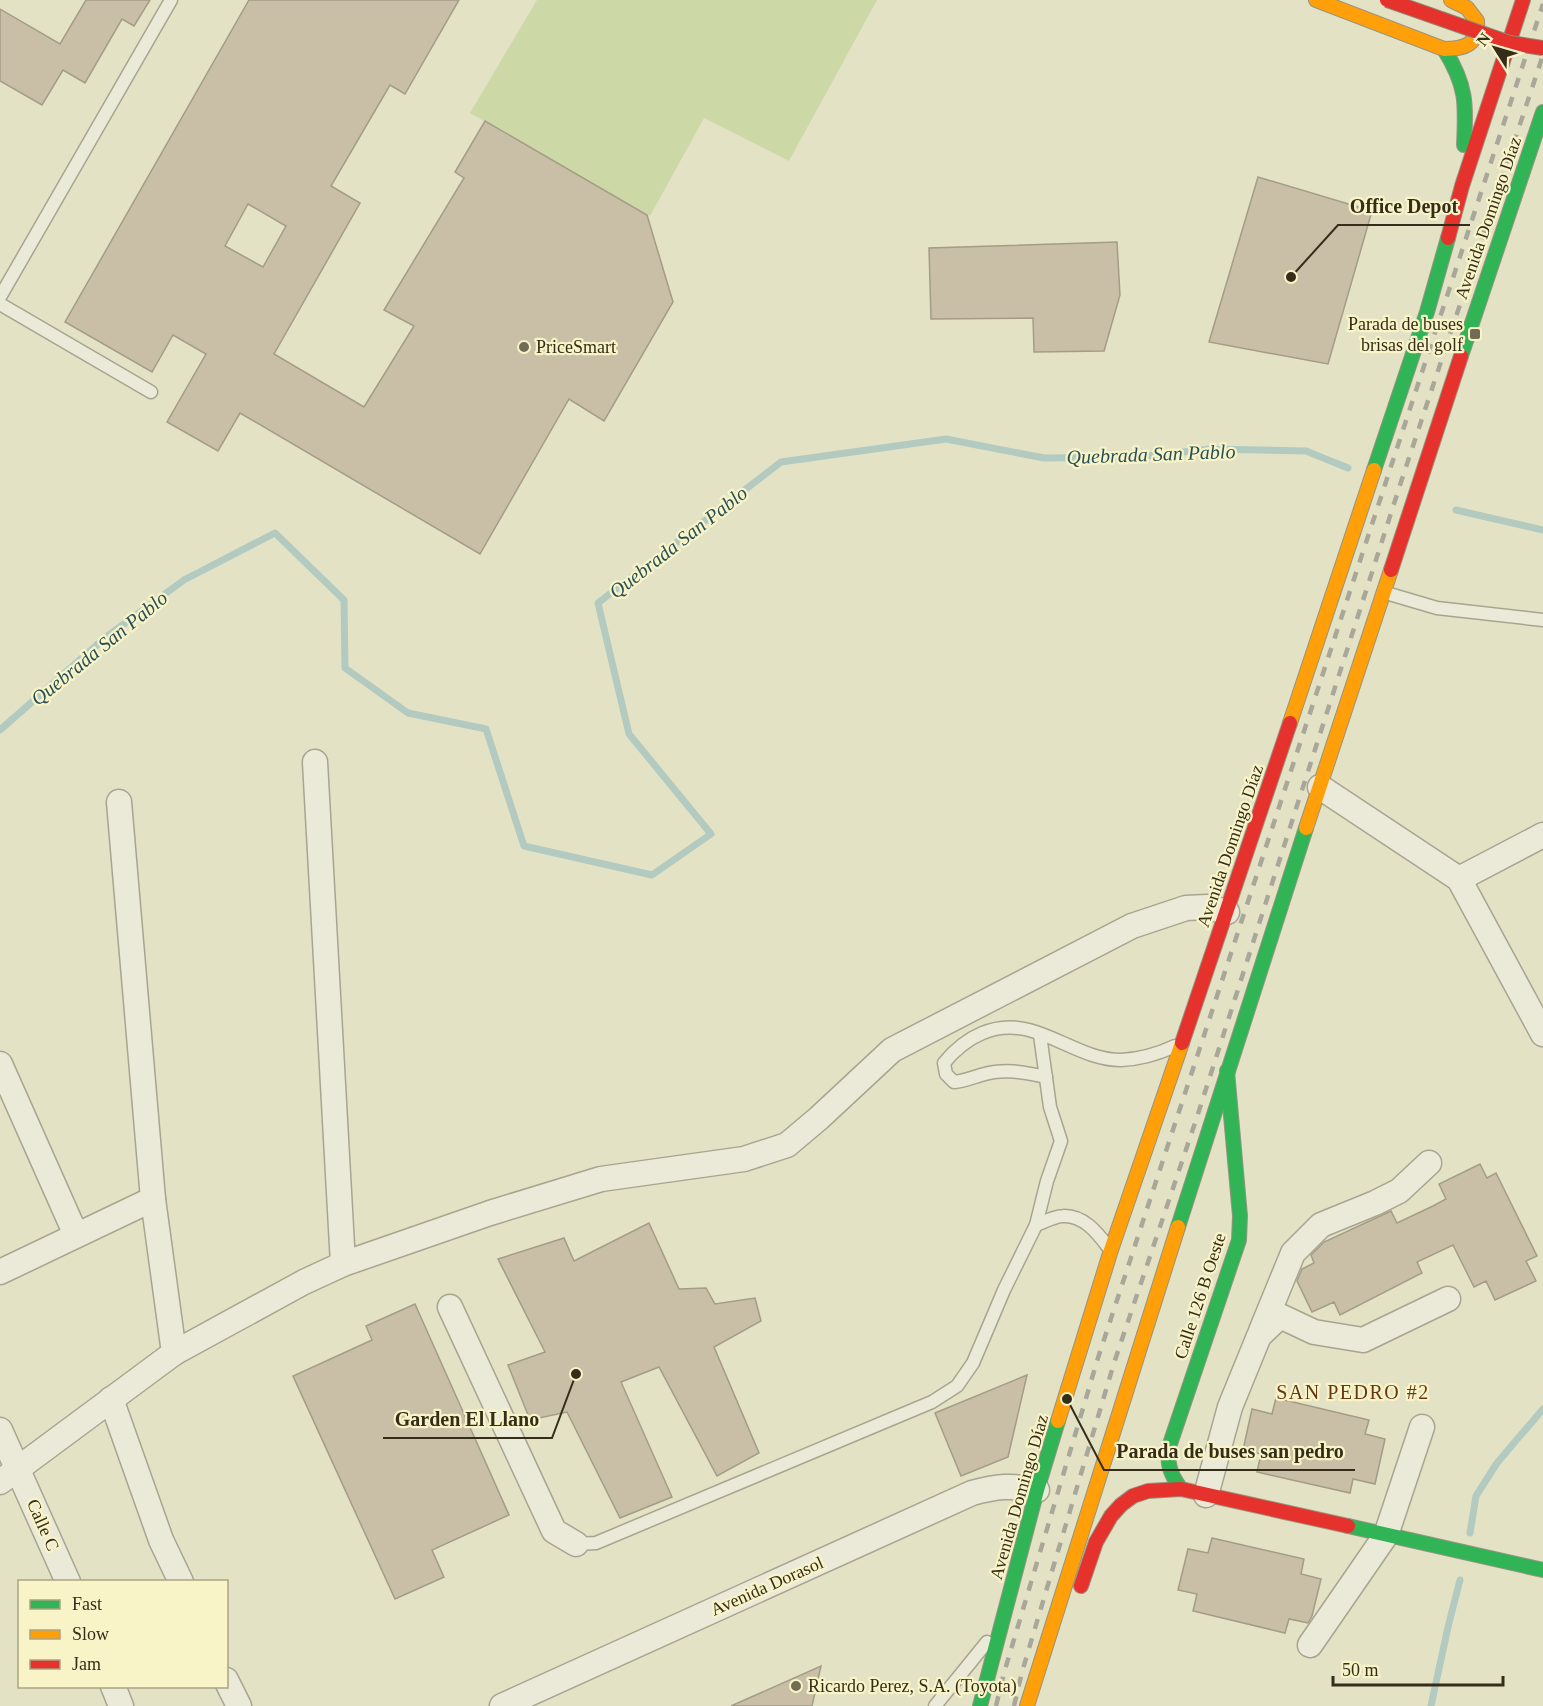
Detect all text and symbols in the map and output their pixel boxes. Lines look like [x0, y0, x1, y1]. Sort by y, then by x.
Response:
north arrow [1465, 18, 1525, 78]
text: N [1473, 29, 1494, 49]
street label: Avenida Domingo Díaz [1451, 134, 1525, 302]
callout: Office Depot [1338, 187, 1470, 225]
text: Office Depot [1350, 195, 1458, 218]
place label: Parada de buses brisas del golf [1348, 314, 1463, 355]
marker: Parada de buses brisas del golf [1468, 327, 1482, 341]
place label: PriceSmart [536, 337, 616, 357]
marker: PriceSmart [517, 340, 531, 354]
water label: Quebrada San Pablo [1066, 440, 1236, 468]
water label: Quebrada San Pablo [605, 481, 751, 603]
water label: Quebrada San Pablo [26, 586, 172, 710]
street label: Avenida Domingo Díaz [1193, 762, 1267, 930]
street label: Calle 126 B Oeste [1170, 1230, 1230, 1362]
district label: SAN PEDRO #2 [1276, 1381, 1430, 1403]
callout: Garden El Llano [383, 1400, 552, 1438]
text: Garden El Llano [395, 1408, 539, 1430]
street label: Avenida Domingo Díaz [986, 1412, 1052, 1582]
callout: Parada de buses san pedro [1104, 1432, 1355, 1470]
text: Parada de buses san pedro [1116, 1440, 1344, 1463]
street label: Calle C [23, 1496, 63, 1554]
street label: Avenida Dorasol [708, 1552, 826, 1620]
legend [18, 1580, 228, 1688]
text: Fast [72, 1594, 102, 1614]
text: Slow [72, 1624, 109, 1644]
scale bar [1333, 1649, 1502, 1687]
text: Jam [72, 1654, 101, 1674]
text: 50 m [1342, 1660, 1379, 1680]
place label: Ricardo Perez, S.A. (Toyota) [808, 1676, 1017, 1697]
marker: Ricardo Perez, S.A. (Toyota) [789, 1679, 803, 1693]

